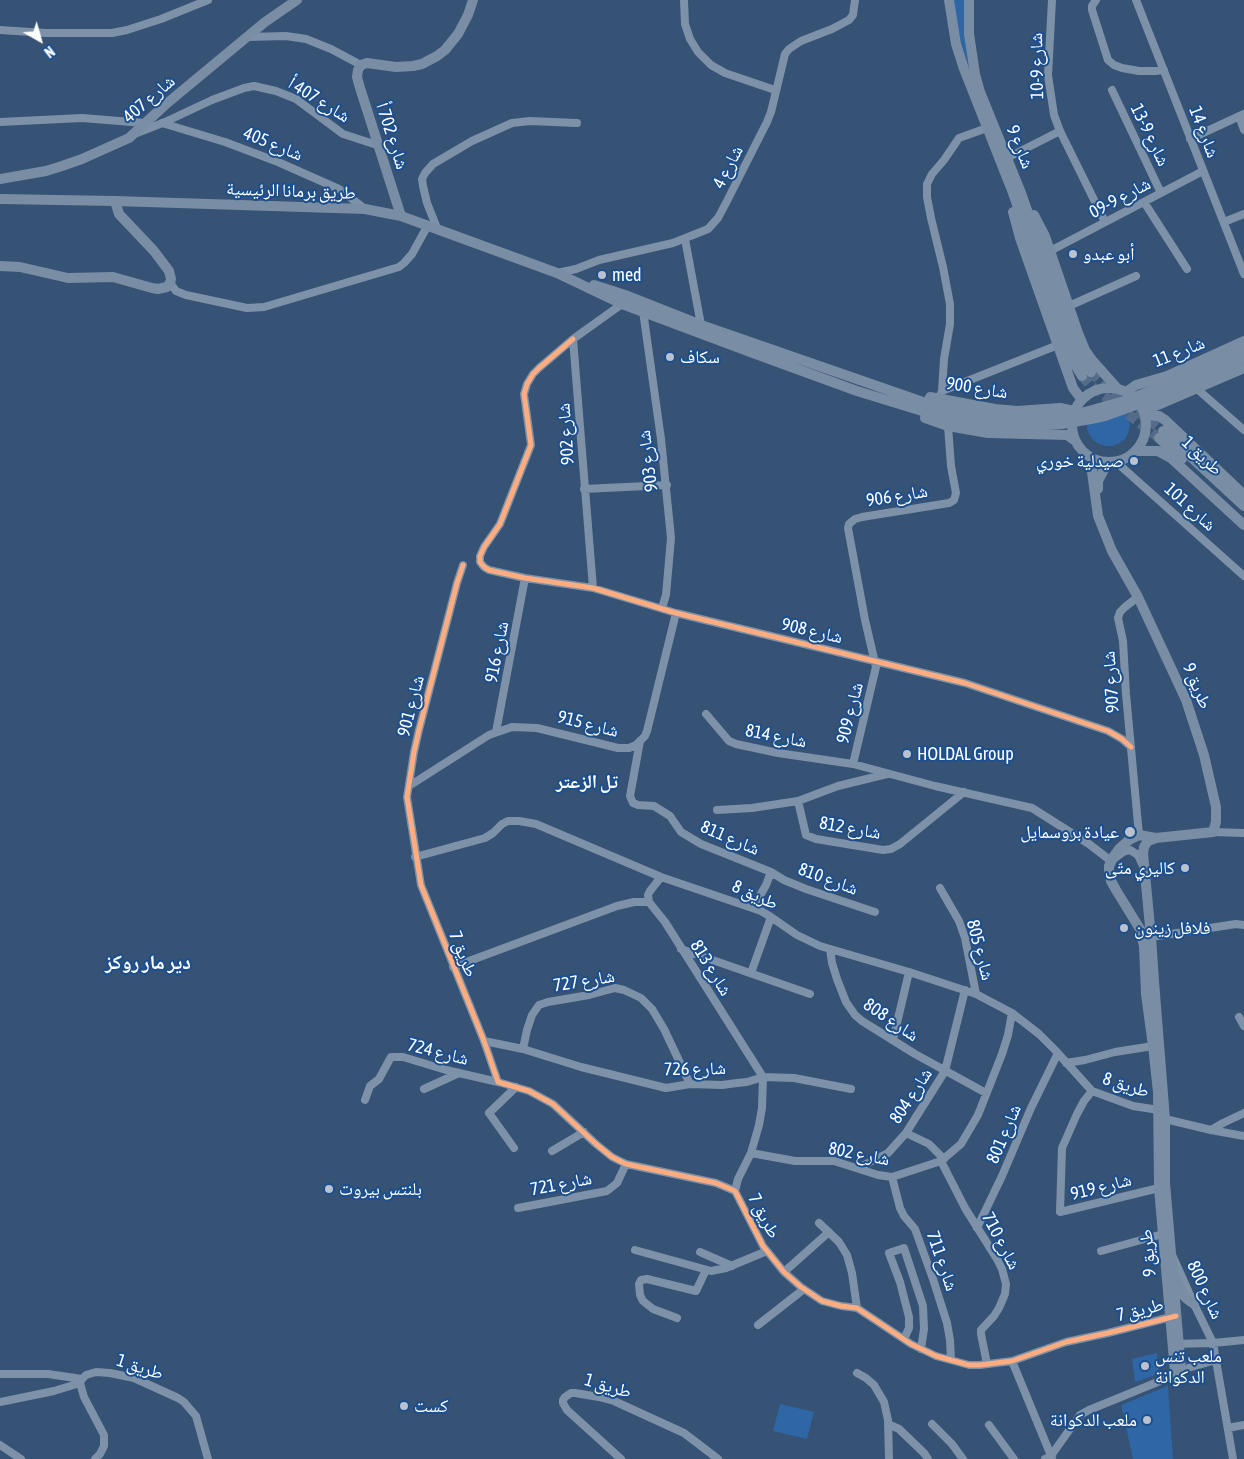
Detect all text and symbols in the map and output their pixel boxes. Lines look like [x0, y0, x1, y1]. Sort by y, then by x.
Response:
north arrow [15, 15, 65, 65]
street label: شارع 9-10 [1026, 33, 1048, 99]
text: N [41, 43, 57, 61]
street label: شارع 407 [118, 70, 180, 128]
street label: شارع 407 أ [284, 73, 354, 127]
street label: شارع 702 أ [371, 100, 413, 172]
street label: شارع 9-13 [1126, 100, 1174, 170]
street label: شارع 14 [1184, 103, 1224, 161]
street label: شارع 405 [240, 122, 306, 166]
street label: شارع 9 [1002, 122, 1038, 172]
street label: شارع 4 [708, 142, 748, 192]
street label: شارع 9-09 [1086, 173, 1154, 223]
street label: طريق برمانا الرئيسية [226, 178, 356, 204]
place label: أبو عبدو [1083, 243, 1134, 265]
marker: أبو عبدو [1067, 248, 1079, 260]
place label: med [612, 264, 642, 286]
marker: med [596, 269, 608, 281]
street label: شارع 11 [1150, 332, 1208, 372]
place label: سكاف [680, 346, 720, 368]
marker: سكاف [664, 351, 676, 363]
street label: شارع 900 [945, 372, 1009, 404]
street label: شارع 902 [553, 402, 579, 466]
street label: شارع 903 [633, 429, 663, 493]
street label: طريق 1 [1177, 432, 1227, 480]
place label: صيدلية خوري [1036, 450, 1124, 472]
marker: صيدلية خوري [1128, 455, 1140, 467]
street label: شارع 101 [1160, 478, 1220, 536]
street label: شارع 906 [865, 480, 929, 512]
street label: شارع 908 [779, 613, 845, 649]
street label: شارع 916 [480, 619, 514, 685]
street label: شارع 907 [1098, 650, 1124, 714]
street label: طريق 9 [1178, 660, 1216, 712]
street label: شارع 901 [393, 673, 429, 739]
street label: شارع 909 [832, 680, 868, 746]
street label: شارع 915 [555, 706, 621, 742]
street label: شارع 814 [743, 719, 809, 753]
place label: HOLDAL Group [917, 743, 1014, 765]
marker: HOLDAL Group [901, 748, 913, 760]
district label: تل الزعتر [556, 771, 618, 793]
street label: شارع 812 [818, 812, 882, 844]
street label: شارع 811 [697, 816, 763, 860]
place label: عيادة بروسمايل [1020, 821, 1119, 843]
marker: عيادة بروسمايل [1123, 825, 1137, 839]
place label: كاليري متّى [1105, 857, 1175, 879]
street label: شارع 810 [795, 858, 861, 900]
marker: كاليري متّى [1179, 862, 1191, 874]
street label: طريق 8 [729, 875, 781, 915]
street label: شارع 805 [962, 917, 998, 983]
place label: فلافل زينون [1134, 917, 1211, 939]
marker: فلافل زينون [1118, 922, 1130, 934]
street label: 7 طريق [444, 928, 482, 980]
street label: شارع 813 [685, 936, 737, 1000]
district label: دير مار روكز [105, 951, 191, 975]
street label: شارع 727 [552, 965, 616, 997]
street label: شارع 808 [859, 994, 923, 1046]
street label: شارع 724 [405, 1034, 471, 1070]
street label: شارع 726 [664, 1058, 726, 1080]
street label: شارع 804 [885, 1064, 937, 1128]
street label: طريق 8 [1100, 1068, 1152, 1102]
street label: شارع 801 [982, 1101, 1026, 1167]
street label: شارع 802 [826, 1137, 892, 1171]
street label: شارع 721 [528, 1167, 594, 1201]
street label: شارع 919 [1068, 1169, 1134, 1205]
place label: بلنتس بيروت [339, 1178, 422, 1200]
marker: بلنتس بيروت [323, 1183, 335, 1195]
street label: 7 طريق [743, 1190, 785, 1242]
street label: شارع 710 [977, 1209, 1025, 1273]
street label: شارع 711 [922, 1228, 962, 1294]
street label: 9 طريق [1135, 1228, 1161, 1278]
street label: شارع 800 [1182, 1257, 1228, 1323]
street label: 7 طريق [1114, 1294, 1166, 1326]
place label: ملعب تنس الدكوانة [1155, 1345, 1222, 1388]
street label: طريق 1 [114, 1349, 166, 1385]
marker: ملعب تنس الدكوانة [1139, 1360, 1151, 1372]
street label: طريق 1 [582, 1369, 634, 1403]
place label: كست [414, 1395, 448, 1417]
marker: كست [398, 1400, 410, 1412]
place label: ملعب الدكوانة [1050, 1409, 1137, 1431]
marker: ملعب الدكوانة [1141, 1414, 1153, 1426]

